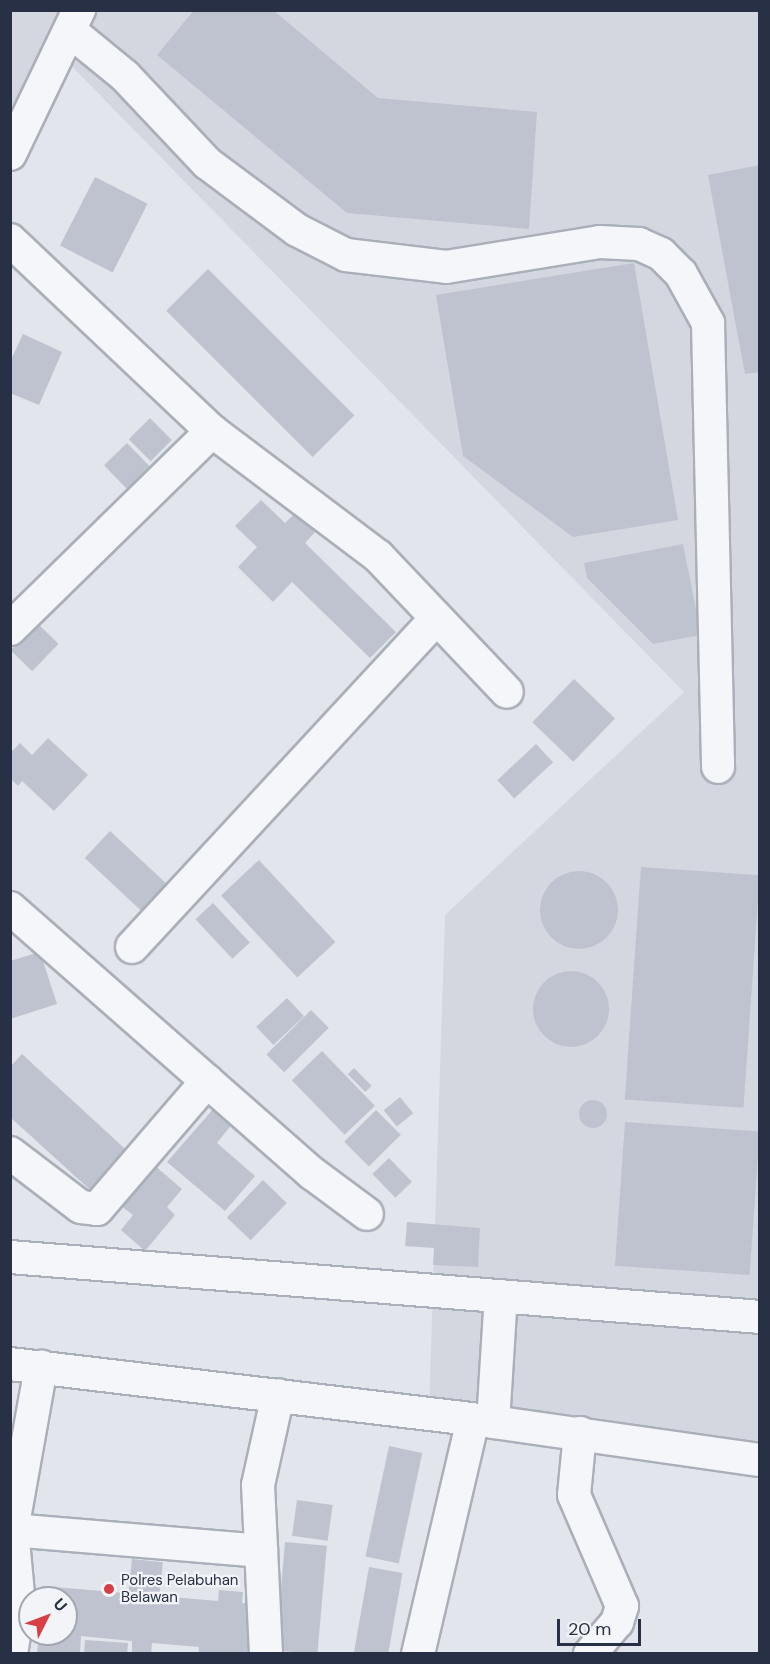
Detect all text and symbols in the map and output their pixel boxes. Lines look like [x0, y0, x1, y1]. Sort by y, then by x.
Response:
place label: Polres Pelabuhan Belawan [121, 1571, 238, 1606]
marker: Polres Pelabuhan Belawan [102, 1582, 116, 1596]
north arrow [18, 1586, 78, 1646]
text: U [49, 1594, 72, 1616]
scale bar [560, 1607, 644, 1645]
text: 20 m [568, 1617, 611, 1641]

